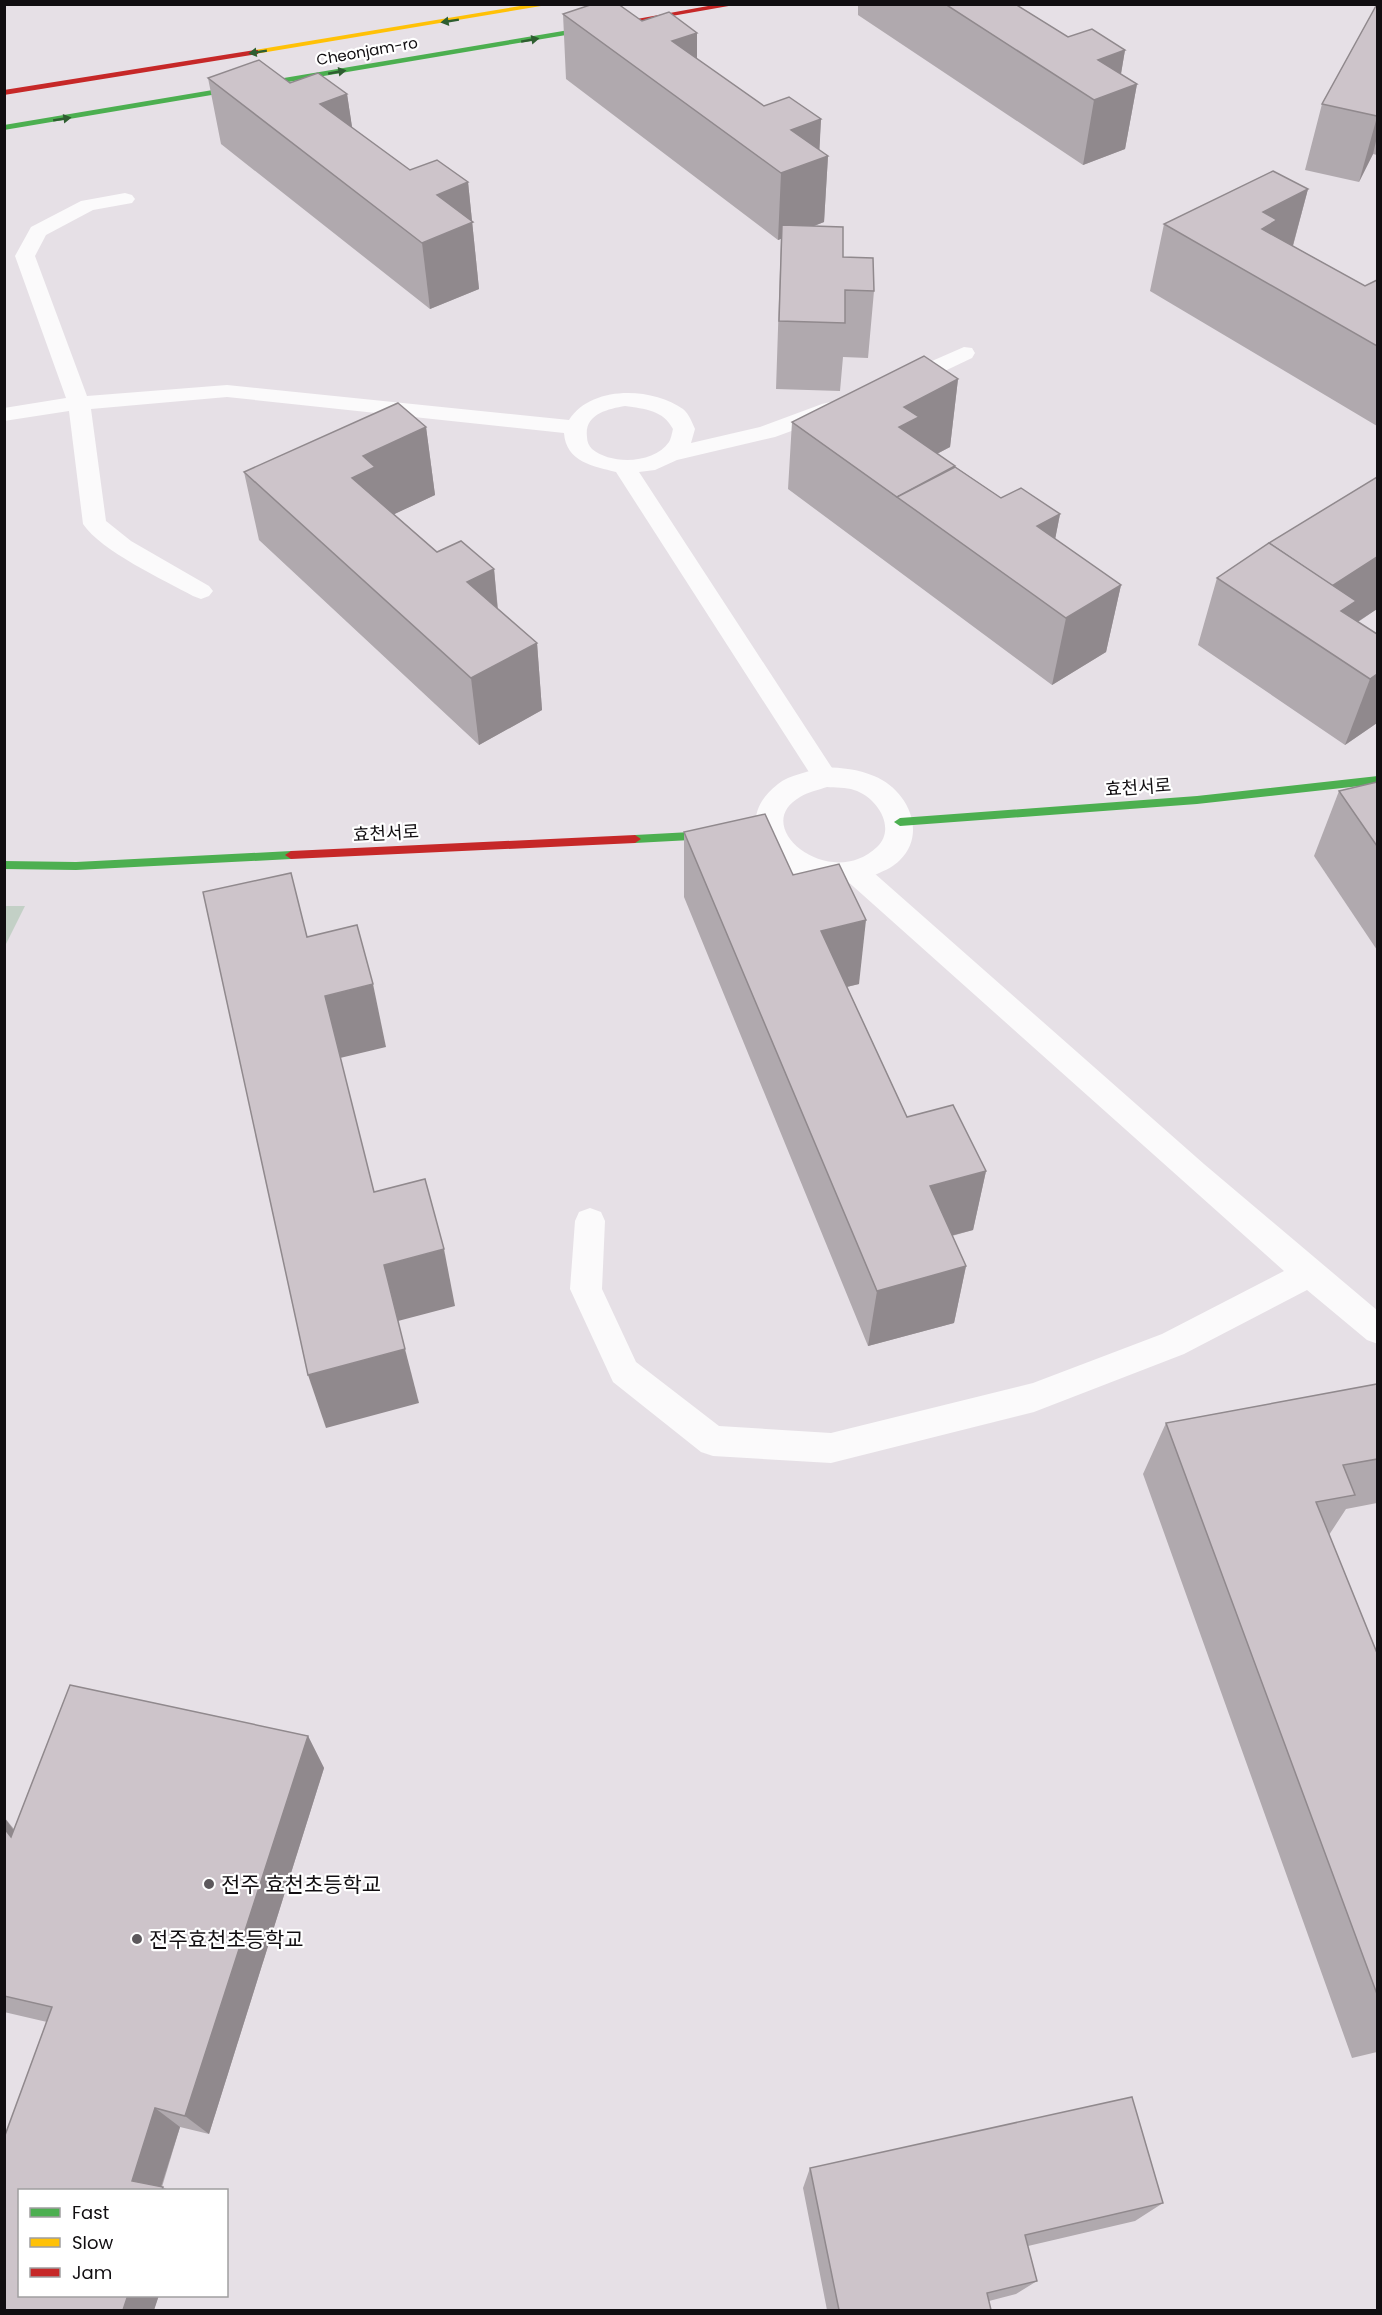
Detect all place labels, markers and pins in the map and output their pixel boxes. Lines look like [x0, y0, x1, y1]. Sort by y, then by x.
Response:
place label: 전주 효천초등학교 [221, 1870, 381, 1899]
marker: 전주 효천초등학교 [202, 1877, 216, 1891]
place label: 전주효천초등학교 [149, 1925, 304, 1954]
marker: 전주효천초등학교 [130, 1932, 144, 1946]

